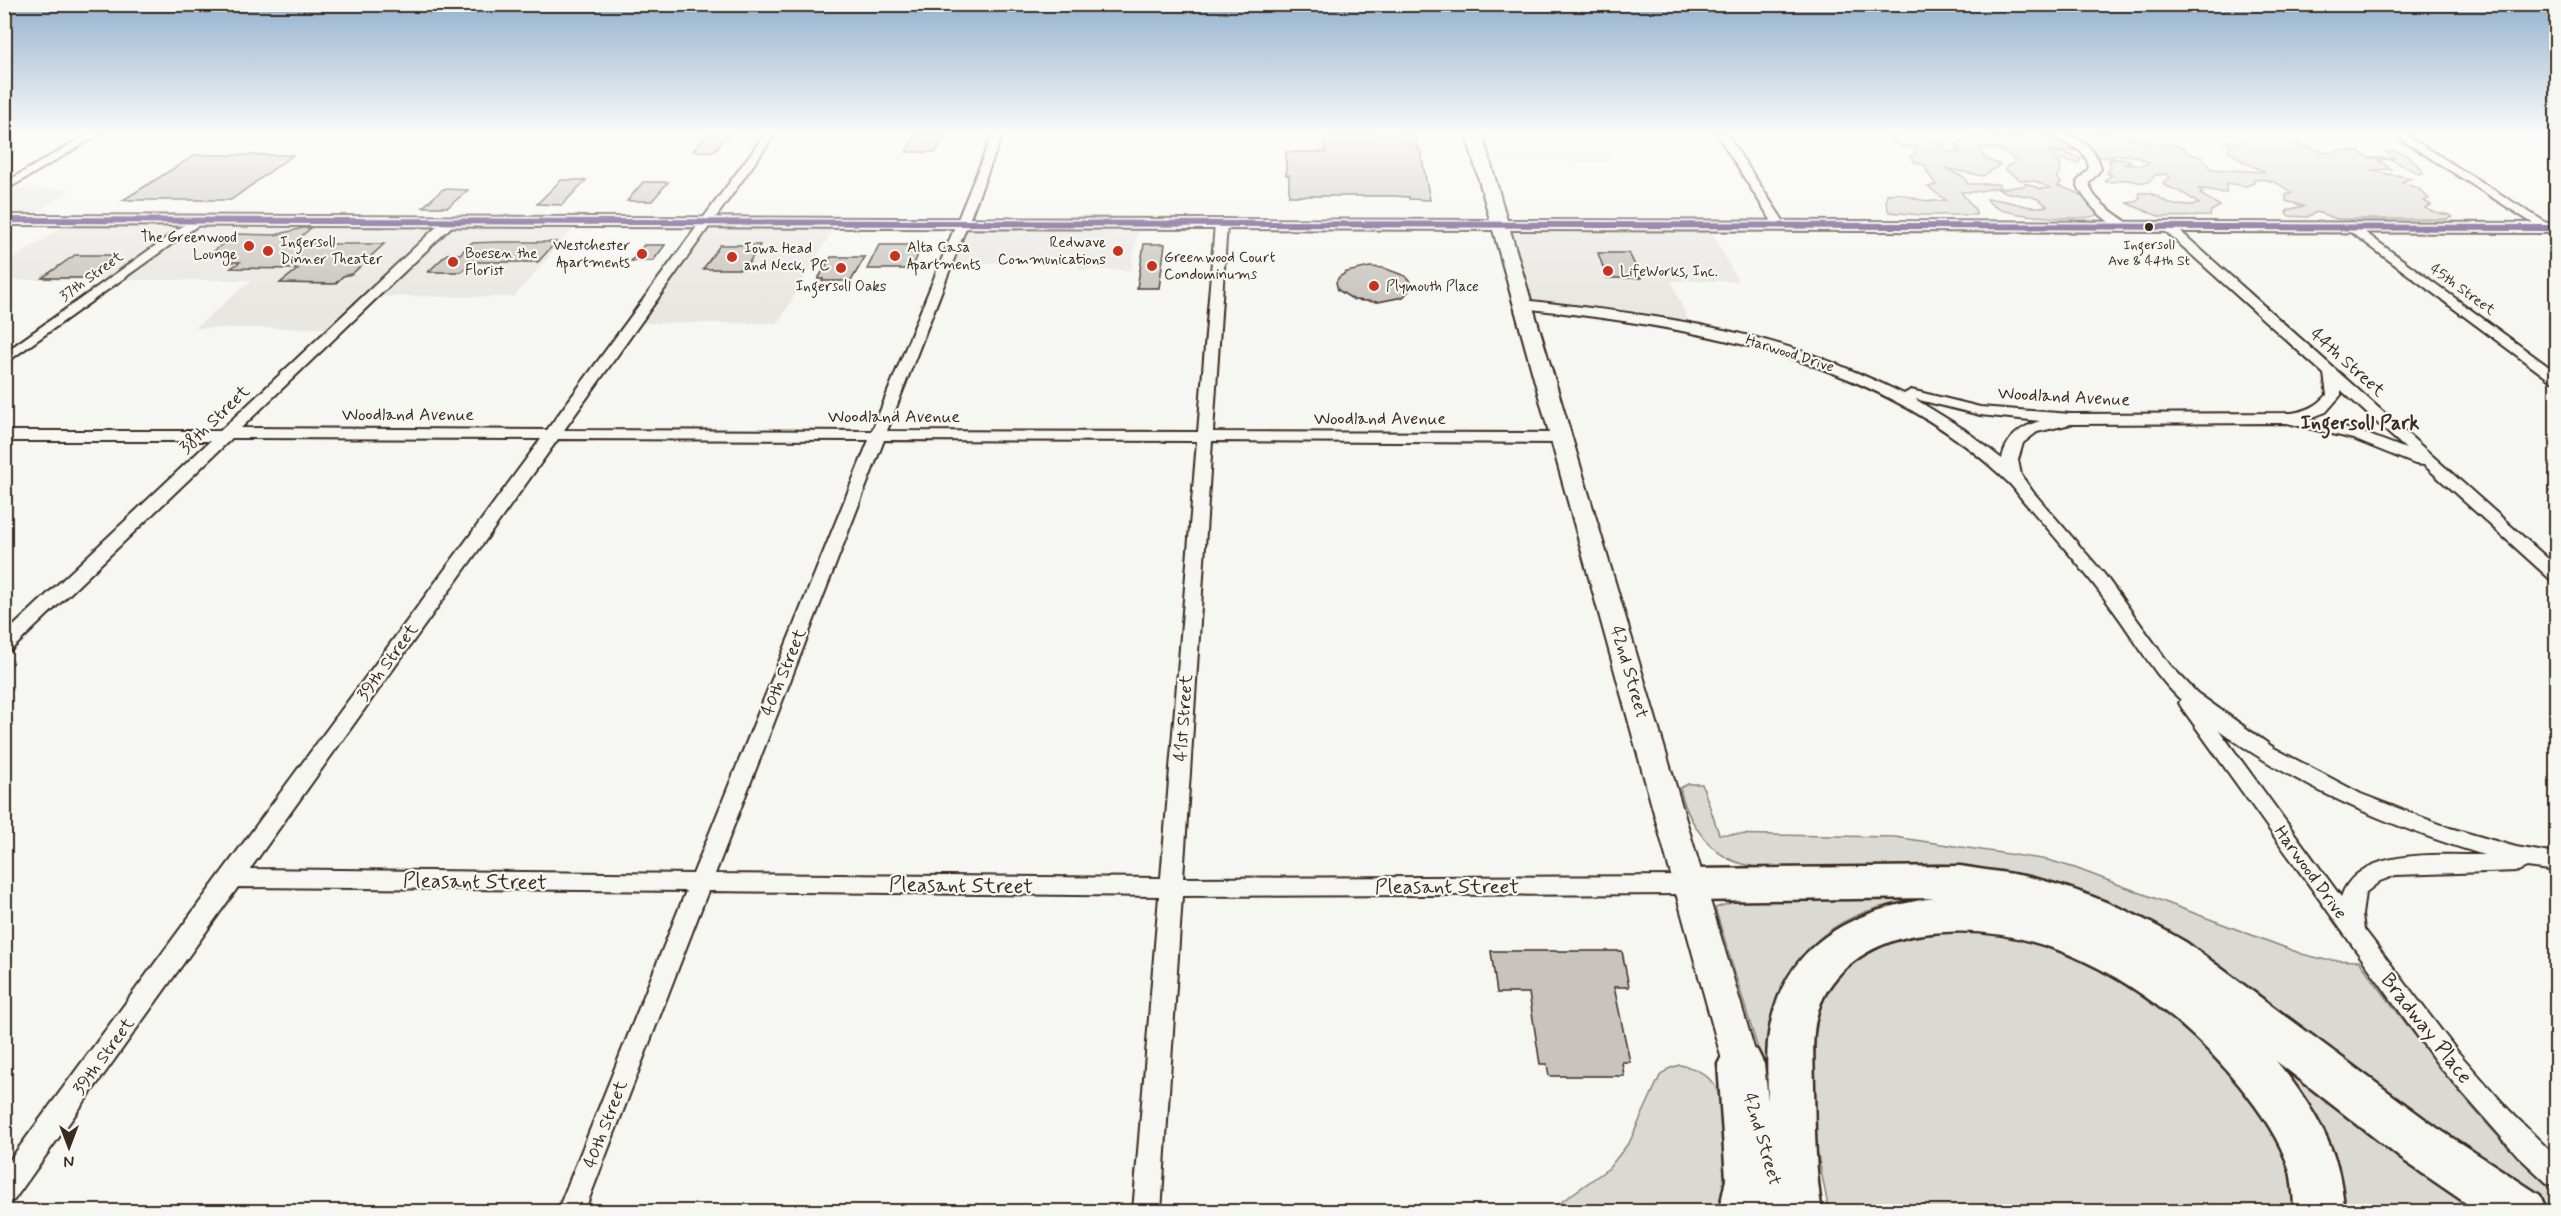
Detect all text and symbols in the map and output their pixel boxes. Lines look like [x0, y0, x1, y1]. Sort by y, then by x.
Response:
marker: Ingersoll Ave & 44th St [2143, 221, 2155, 233]
place label: The Greenwood Lounge [140, 228, 237, 266]
place label: Ingersoll Dinner Theater [280, 233, 383, 270]
place label: Redwave Communications [998, 233, 1106, 270]
place label: Westchester Apartments [553, 236, 630, 274]
place label: Ingersoll Ave & 44th St [2108, 236, 2190, 270]
place label: Alta Casa Apartments [907, 238, 981, 276]
marker: The Greenwood Lounge [242, 239, 256, 253]
place label: Iowa Head and Neck, PC [744, 239, 830, 276]
marker: Ingersoll Dinner Theater [261, 244, 275, 258]
place label: Boesen the Florist [465, 244, 537, 281]
marker: Redwave Communications [1111, 244, 1125, 258]
street label: 37th Street [56, 247, 128, 307]
marker: Westchester Apartments [635, 247, 649, 261]
place label: Greenwood Court Condominums [1164, 248, 1276, 285]
marker: Alta Casa Apartments [888, 249, 902, 263]
marker: Iowa Head and Neck, PC [725, 250, 739, 264]
marker: Boesen the Florist [446, 255, 460, 269]
marker: Greenwood Court Condominums [1145, 259, 1159, 273]
street label: 45th Street [2426, 259, 2499, 320]
marker: Ingersoll Oaks [834, 261, 848, 275]
place label: LifeWorks, Inc. [1620, 262, 1718, 282]
marker: LifeWorks, Inc. [1601, 264, 1615, 278]
place label: Ingersoll Oaks [795, 277, 887, 298]
place label: Plymouth Place [1386, 277, 1479, 297]
marker: Plymouth Place [1367, 279, 1381, 293]
street label: 44th Street [2305, 323, 2390, 403]
street label: Harwood Drive [1743, 330, 1837, 378]
street label: 38th Street [174, 380, 256, 459]
street label: Woodland Avenue [1997, 382, 2131, 412]
street label: Woodland Avenue [342, 403, 474, 427]
street label: Woodland Avenue [828, 405, 960, 429]
street label: Woodland Avenue [1314, 407, 1446, 431]
district label: Ingersoll Park [2301, 410, 2420, 439]
street label: 39th Street [352, 619, 424, 706]
street label: 42nd Street [1604, 623, 1654, 721]
street label: 40th Street [756, 625, 813, 720]
street label: 41st Street [1169, 673, 1199, 762]
street label: Harwood Drive [2268, 821, 2352, 924]
street label: Pleasant Street [403, 867, 547, 897]
street label: Pleasant Street [889, 871, 1033, 901]
street label: Pleasant Street [1375, 873, 1519, 901]
street label: Bradway Place [2374, 967, 2478, 1090]
street label: 39th Street [68, 1013, 140, 1100]
street label: 40th Street [578, 1077, 634, 1172]
street label: 42nd Street [1737, 1090, 1787, 1188]
north arrow [39, 1117, 99, 1177]
text: N [64, 1150, 74, 1171]

